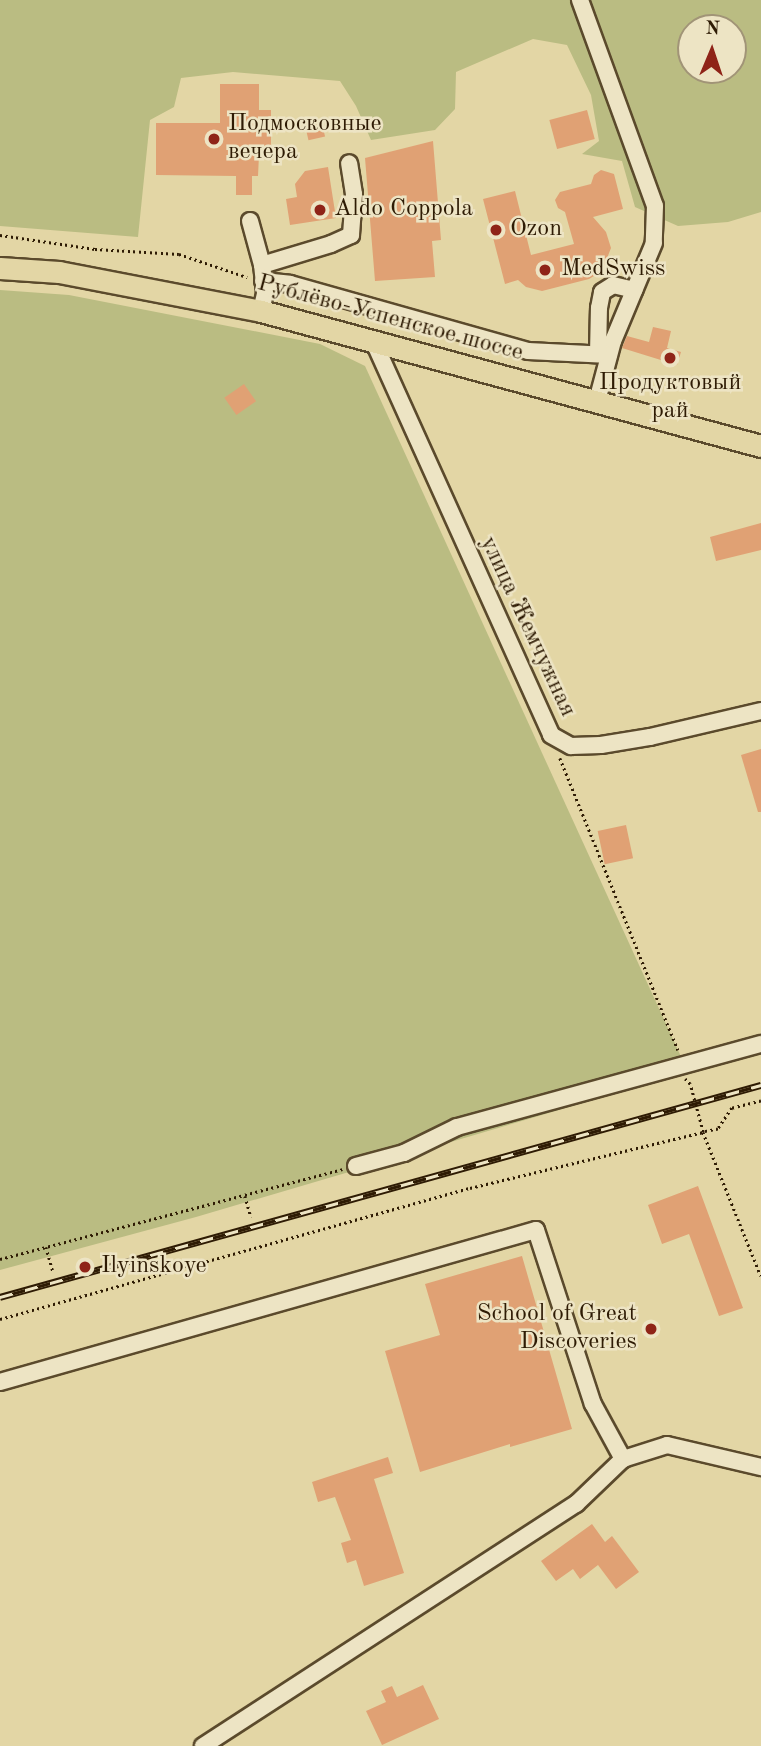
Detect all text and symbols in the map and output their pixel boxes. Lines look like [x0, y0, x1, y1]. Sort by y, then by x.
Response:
north arrow [677, 14, 747, 84]
text: N [705, 20, 720, 39]
place label: Подмосковные вечера [228, 111, 382, 167]
marker: Подмосковные вечера [206, 131, 222, 147]
place label: Aldo Coppola [334, 196, 473, 224]
marker: Aldo Coppola [312, 202, 328, 218]
place label: Ozon [510, 216, 562, 244]
marker: Ozon [488, 222, 504, 238]
place label: MedSwiss [561, 256, 665, 284]
marker: MedSwiss [535, 260, 555, 280]
street label: Рублёво-Успенское шоссе [254, 270, 526, 368]
marker: Продуктовый рай [662, 350, 678, 366]
place label: Продуктовый рай [599, 370, 741, 426]
street label: улица Жемчужная [473, 532, 581, 722]
place label: Ilyinskoye [101, 1253, 207, 1281]
marker: Ilyinskoye [75, 1257, 95, 1277]
place label: School of Great Discoveries [477, 1301, 637, 1357]
marker: School of Great Discoveries [643, 1321, 659, 1337]

